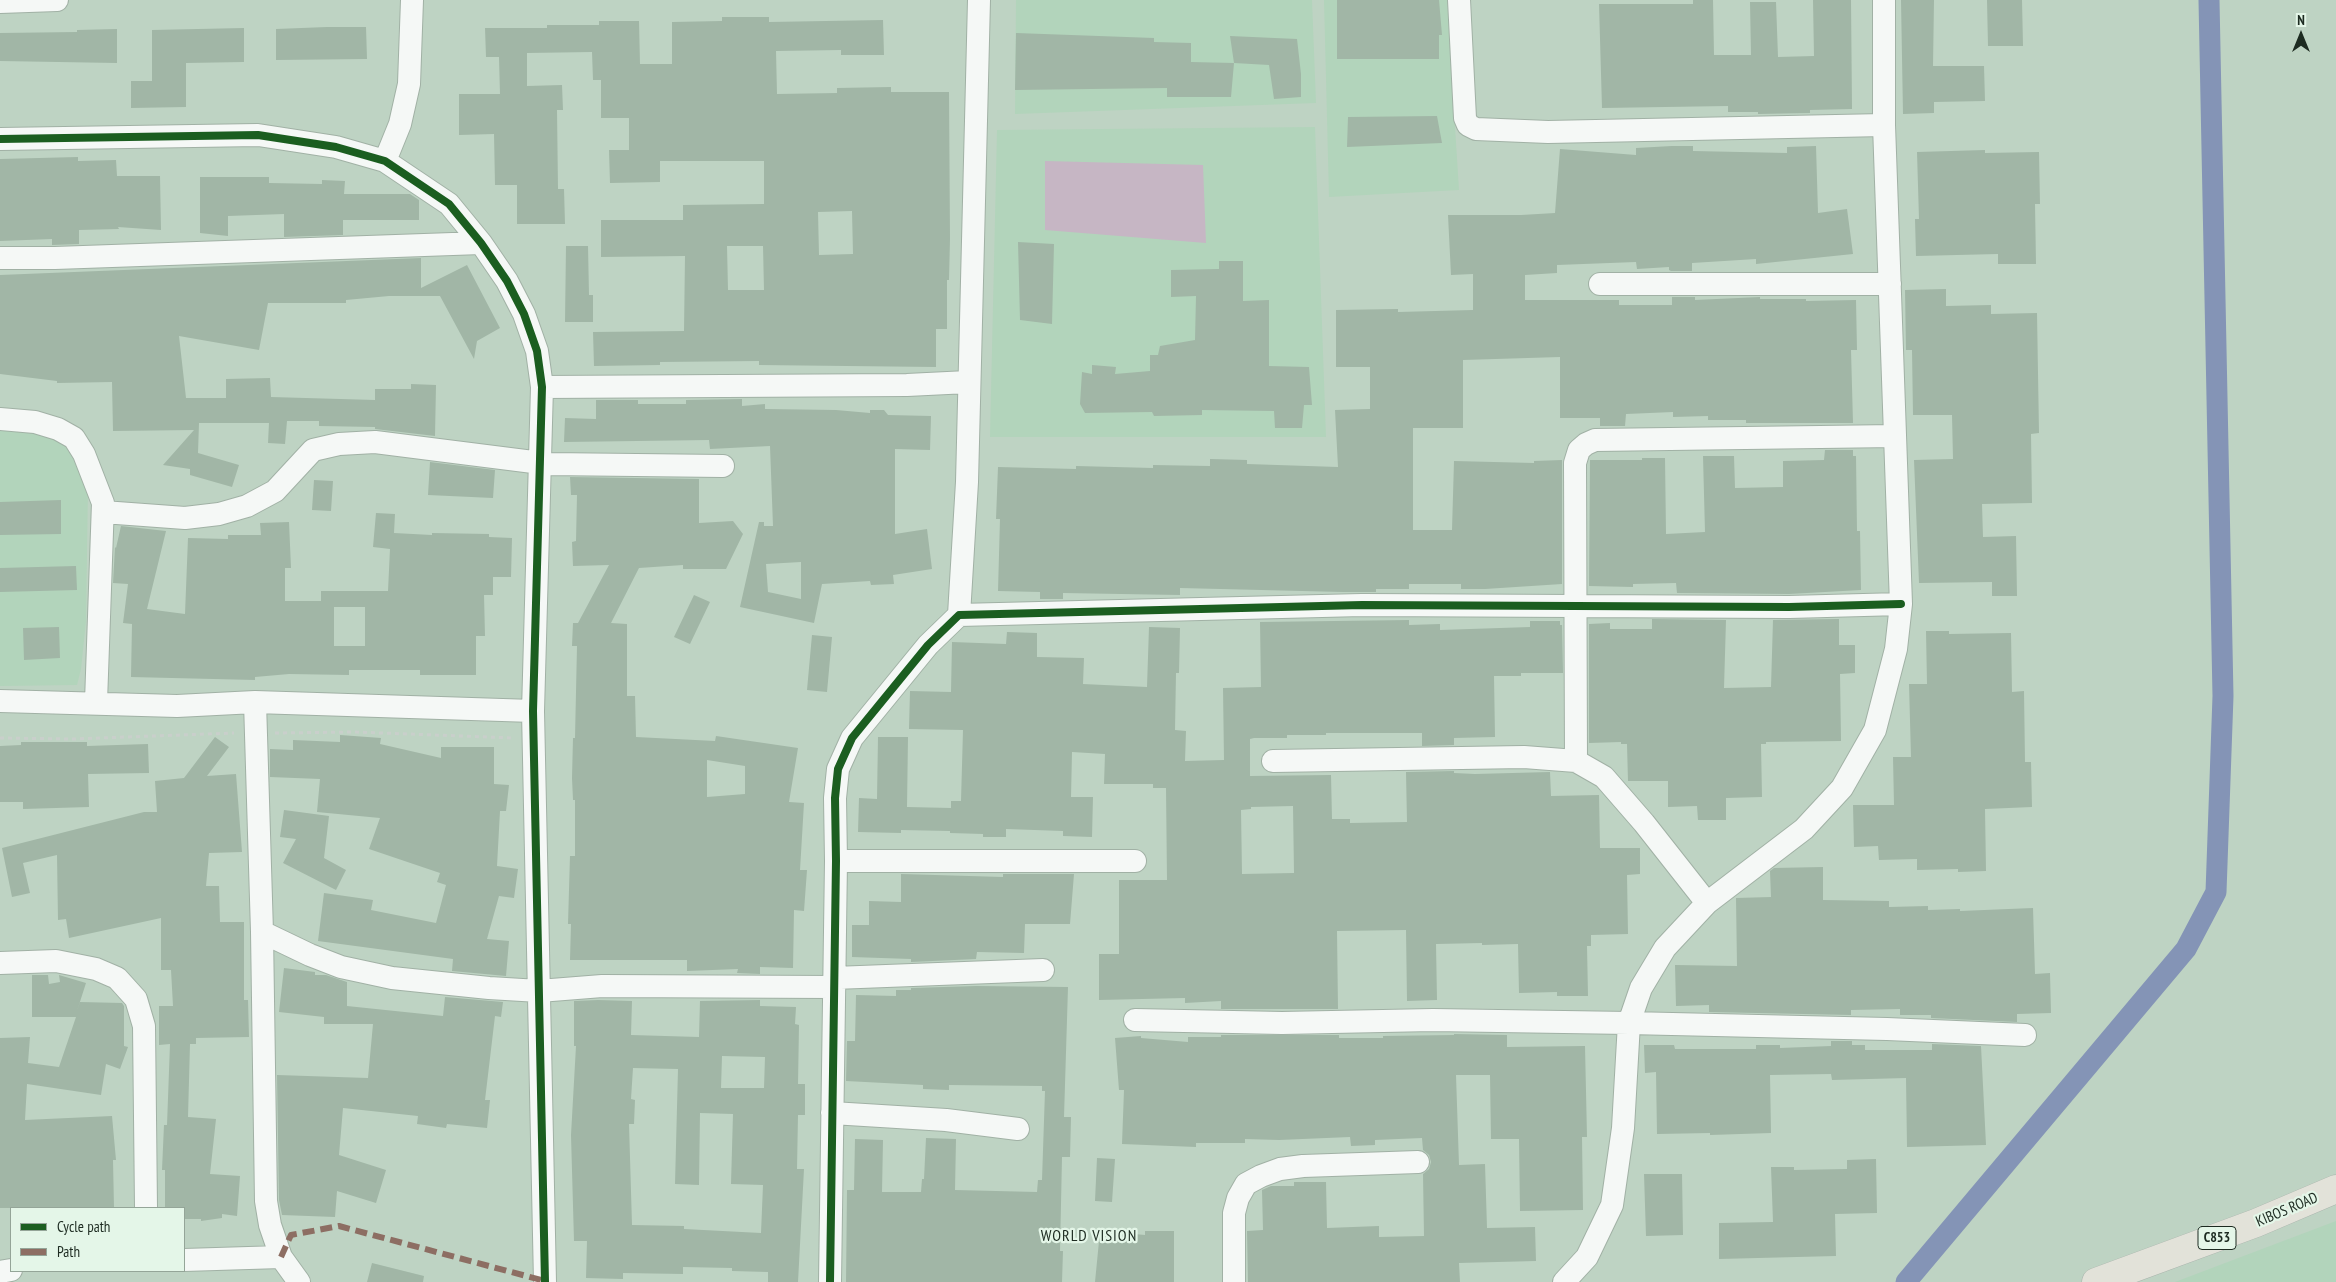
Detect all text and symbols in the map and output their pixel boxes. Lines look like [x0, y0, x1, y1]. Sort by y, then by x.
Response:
north arrow [2276, 10, 2326, 60]
text: N [2297, 11, 2305, 29]
street label: KIBOS ROAD [2253, 1189, 2321, 1231]
legend [10, 1207, 185, 1272]
text: Cycle path [57, 1217, 110, 1236]
district label: WORLD VISION [1039, 1226, 1139, 1246]
road number: C853 [2198, 1226, 2236, 1250]
text: Path [57, 1242, 80, 1261]

